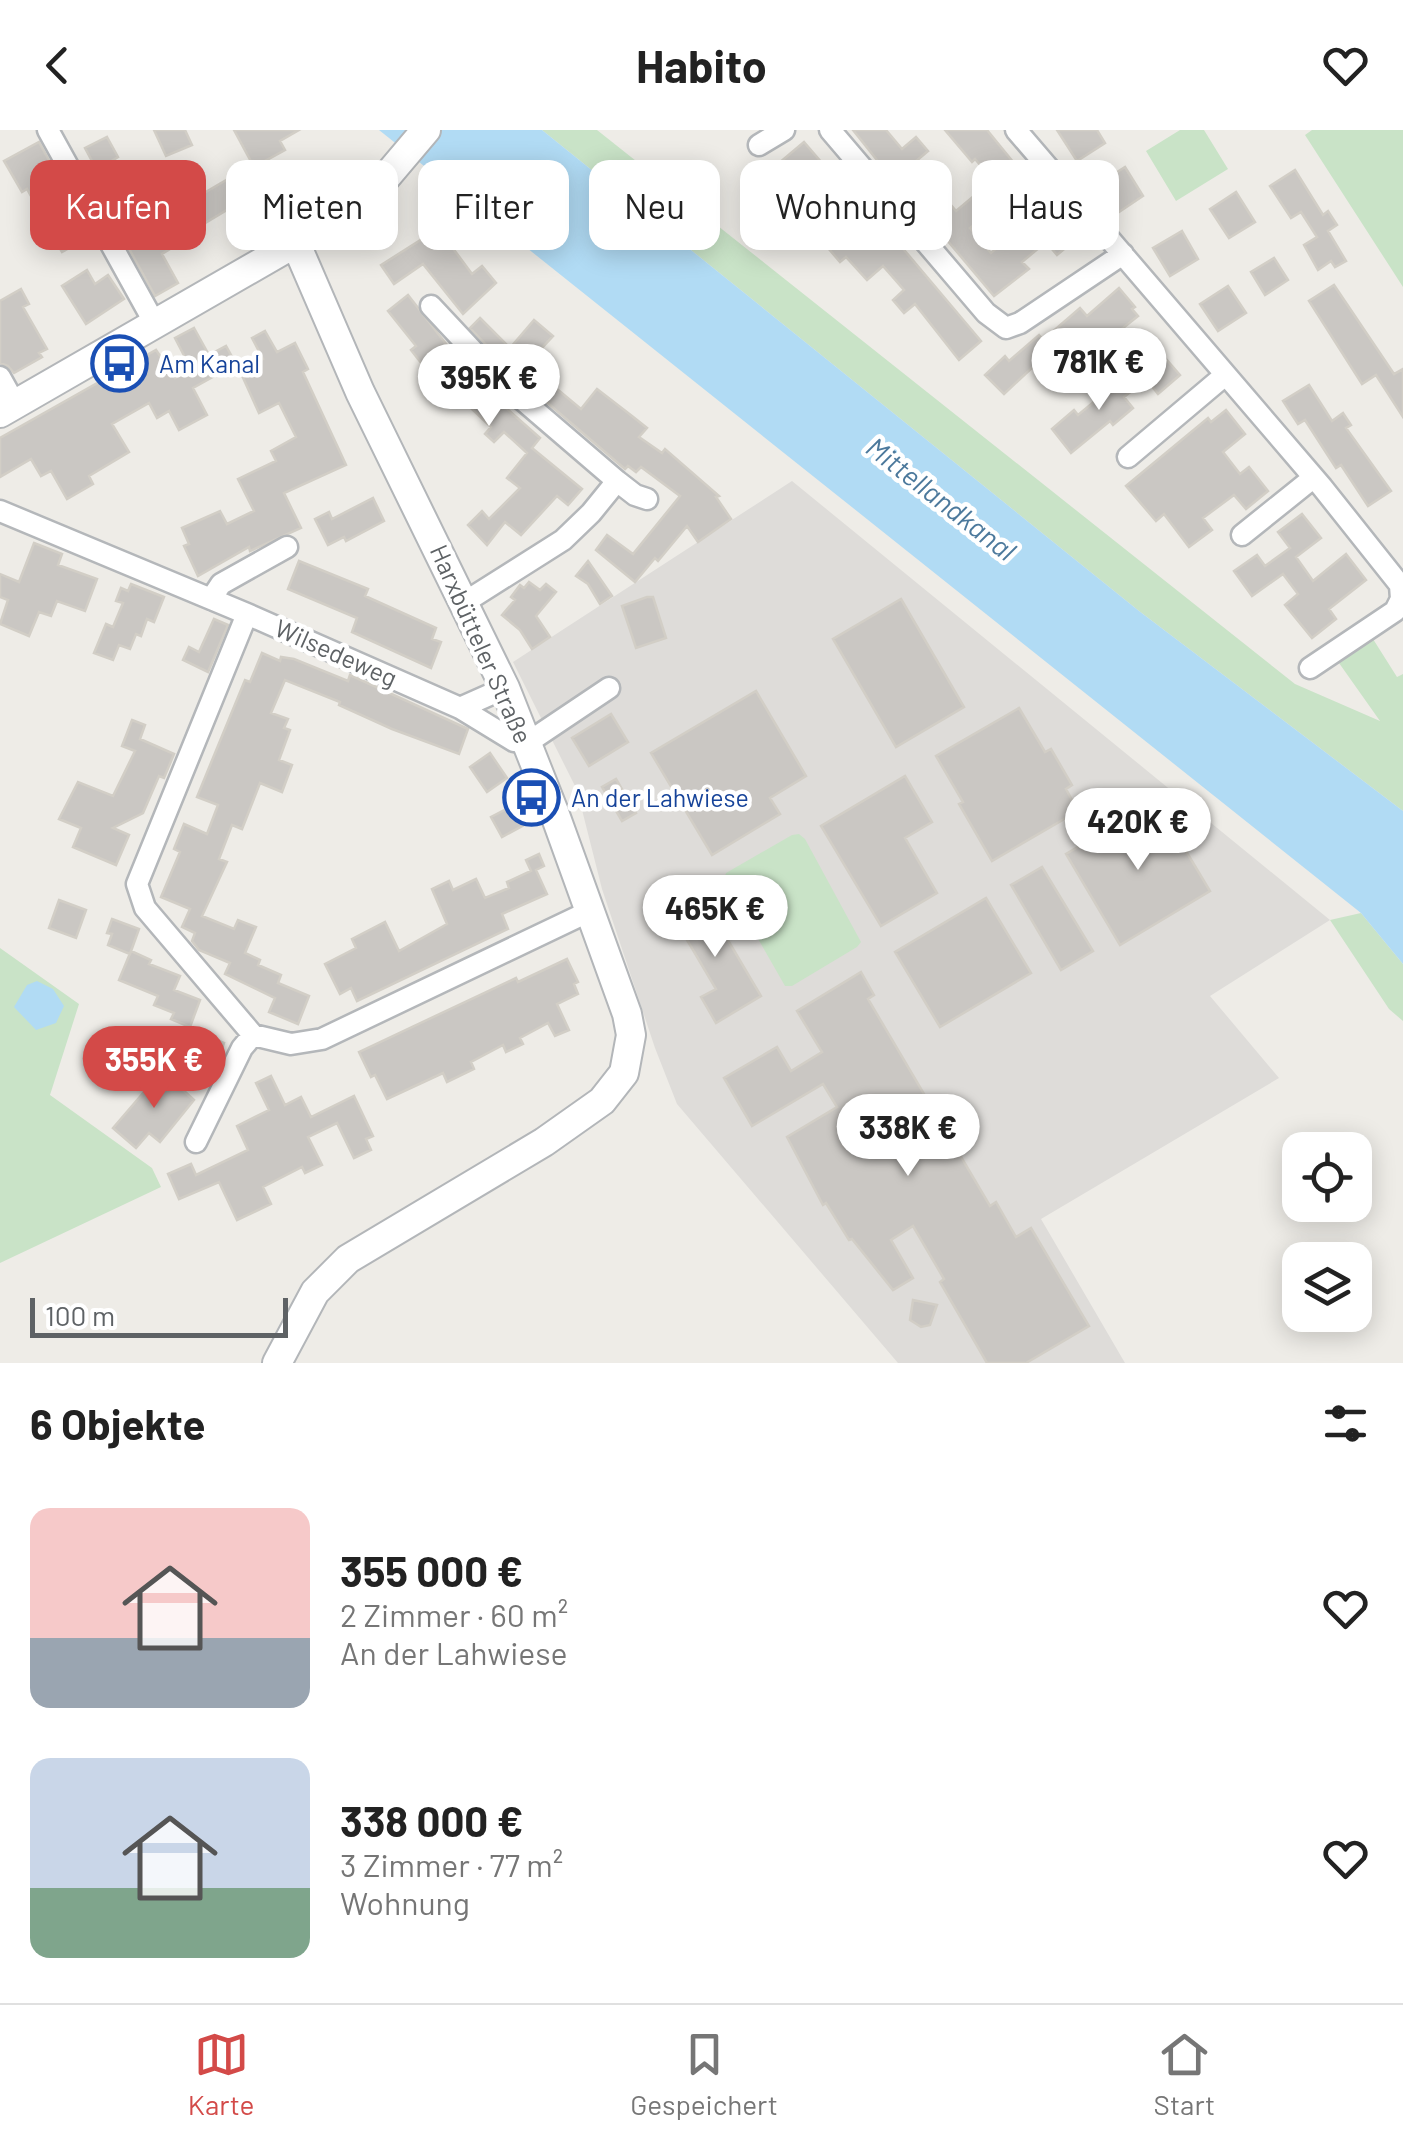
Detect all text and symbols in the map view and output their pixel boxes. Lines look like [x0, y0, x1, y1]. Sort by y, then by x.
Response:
icon: back [30, 38, 85, 93]
text: Habito [636, 38, 767, 92]
icon: heart [1318, 38, 1373, 93]
chip: Kaufen [30, 160, 206, 250]
chip: Mieten [226, 160, 398, 250]
chip: Filter [418, 160, 569, 250]
chip: Neu [589, 160, 720, 250]
chip: Wohnung [740, 160, 952, 250]
chip: Haus [972, 160, 1119, 250]
pin: 781K € [1018, 328, 1180, 413]
bus stop icon: Am Kanal [90, 334, 150, 394]
text: 781K € [1054, 341, 1144, 379]
pin: 395K € [408, 344, 570, 429]
place label: Am Kanal [159, 348, 260, 378]
text: 395K € [440, 357, 538, 395]
water label: Mittellandkanal [860, 429, 1023, 567]
street label: Harxbütteler Straße [425, 540, 539, 748]
street label: Wilsedeweg [271, 612, 402, 692]
bus stop icon: An der Lahwiese [502, 768, 562, 828]
place label: An der Lahwiese [571, 782, 749, 812]
pin: 420K € [1057, 788, 1219, 873]
text: 420K € [1087, 801, 1189, 839]
pin: 465K € [634, 875, 796, 960]
text: 465K € [665, 888, 765, 926]
pin: 355K € [73, 1026, 235, 1111]
text: 355K € [105, 1039, 203, 1077]
pin: 338K € [827, 1094, 989, 1179]
text: 338K € [859, 1107, 957, 1145]
map controls [1282, 1132, 1372, 1332]
button: locate [1282, 1132, 1372, 1222]
button: layers [1282, 1242, 1372, 1332]
scale bar [30, 1293, 288, 1338]
text: 100 m [45, 1298, 115, 1332]
icon: filters [1318, 1396, 1373, 1451]
text: 6 Objekte [30, 1398, 205, 1448]
text: 355 000 € [340, 1545, 523, 1595]
icon: home [110, 1548, 230, 1668]
icon: heart [1318, 1581, 1373, 1636]
text: 2 Zimmer · 60 m² [340, 1595, 568, 1633]
text: An der Lahwiese [340, 1633, 568, 1671]
text: 338 000 € [340, 1795, 523, 1845]
icon: home [110, 1798, 230, 1918]
icon: heart [1318, 1831, 1373, 1886]
text: 3 Zimmer · 77 m² [340, 1845, 563, 1883]
text: Wohnung [340, 1883, 470, 1921]
tab: Karte [188, 2027, 255, 2121]
tab: Gespeichert [630, 2027, 778, 2121]
tab: Start [1154, 2027, 1215, 2121]

